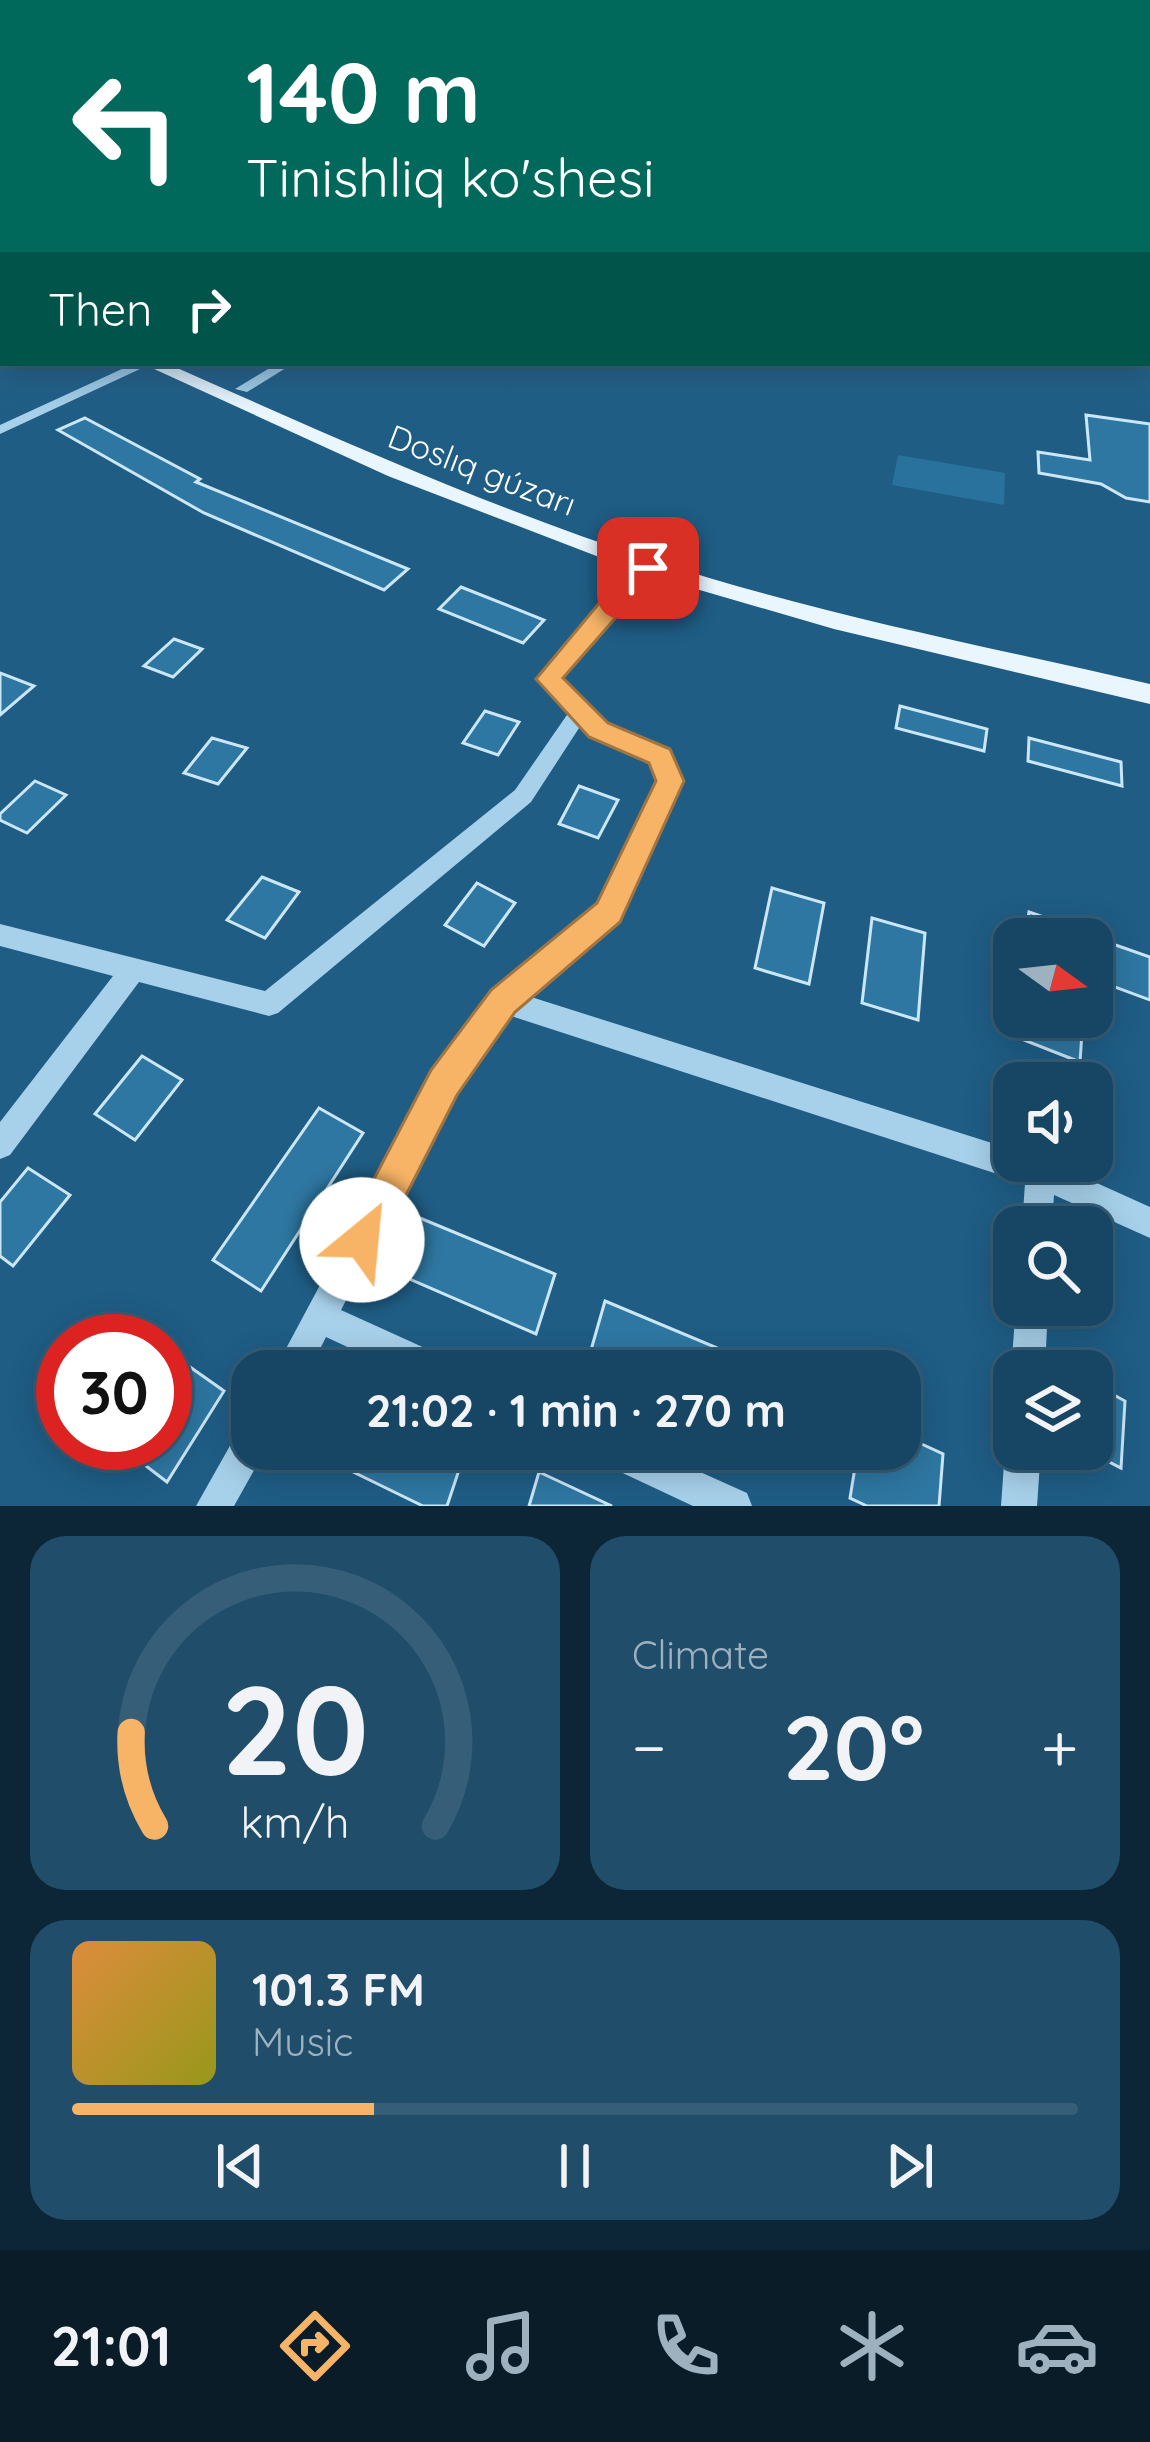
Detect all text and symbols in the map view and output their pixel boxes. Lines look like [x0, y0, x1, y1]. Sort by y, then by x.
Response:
text: 140 m [246, 39, 481, 144]
icon: left [48, 48, 204, 204]
text: Tinishliq ko'shesi [246, 143, 655, 211]
icon: right [176, 276, 242, 342]
text: Then [48, 281, 152, 337]
street label: Doslıq gúzarı [383, 415, 582, 524]
pin [597, 517, 699, 619]
icon: arrive [615, 535, 681, 601]
north arrow [993, 918, 1113, 1038]
map controls [993, 918, 1113, 1470]
button: sound [993, 1062, 1113, 1182]
position arrow [299, 1177, 425, 1303]
button: search [993, 1206, 1113, 1326]
speed limit sign: 30 [36, 1314, 192, 1470]
button: layers [993, 1350, 1113, 1470]
text: 21:02 · 1 min · 270 m [366, 1382, 786, 1438]
text: Climate [632, 1630, 769, 1679]
text: 20 [221, 1650, 369, 1806]
text: 20° [783, 1690, 924, 1803]
text: − [632, 1705, 666, 1788]
text: + [1041, 1705, 1078, 1788]
text: km/h [241, 1795, 349, 1849]
text: 101.3 FM [252, 1961, 425, 2017]
text: Music [252, 2017, 353, 2066]
icon: previous [207, 2133, 273, 2199]
icon: pause [542, 2133, 608, 2199]
icon: next [877, 2133, 943, 2199]
icon: directions [273, 2304, 357, 2388]
icon: music [459, 2304, 543, 2388]
icon: phone [644, 2304, 728, 2388]
icon: climate [830, 2304, 914, 2388]
icon: car [1015, 2304, 1099, 2388]
text: 21:01 [51, 2312, 171, 2380]

